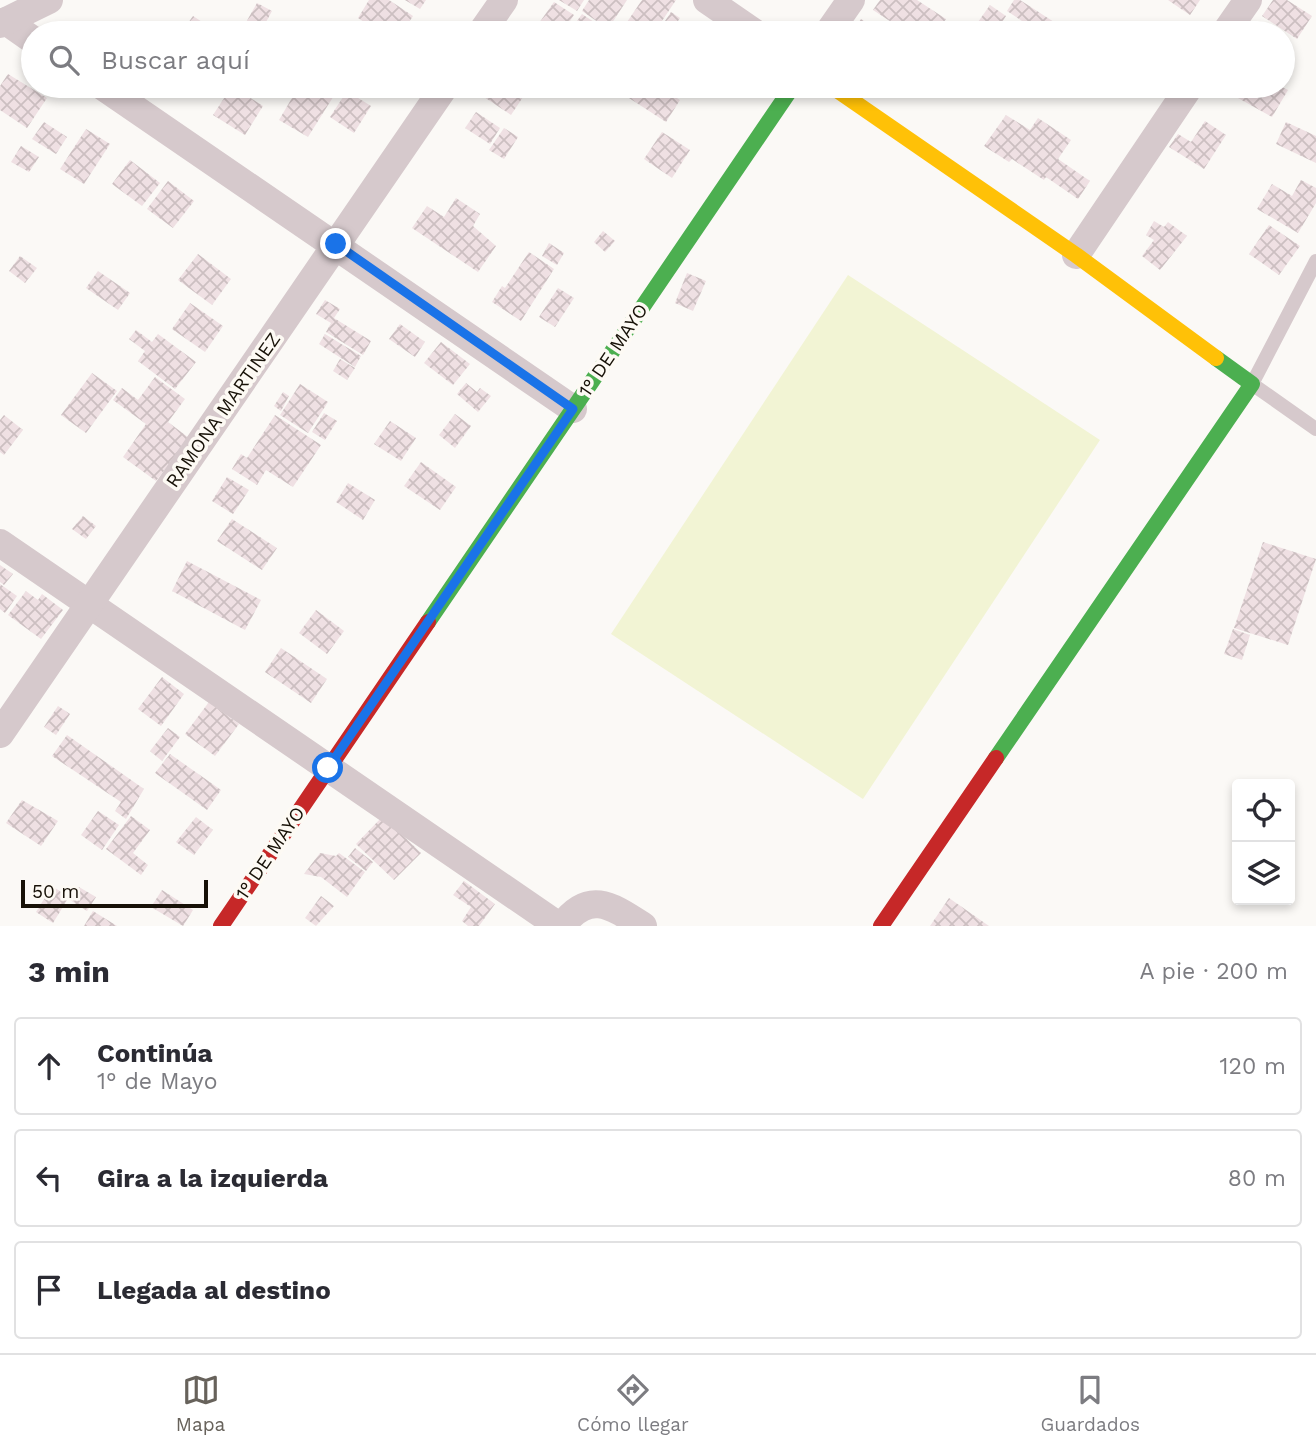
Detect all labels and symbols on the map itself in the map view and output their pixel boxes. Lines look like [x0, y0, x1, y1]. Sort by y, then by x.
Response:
route end [320, 228, 351, 259]
street label: 1° DE MAYO [574, 299, 652, 401]
street label: RAMONA MARTINEZ [161, 328, 285, 492]
route start [312, 752, 343, 783]
street label: 1° DE MAYO [231, 802, 309, 904]
scale bar [21, 877, 208, 909]

